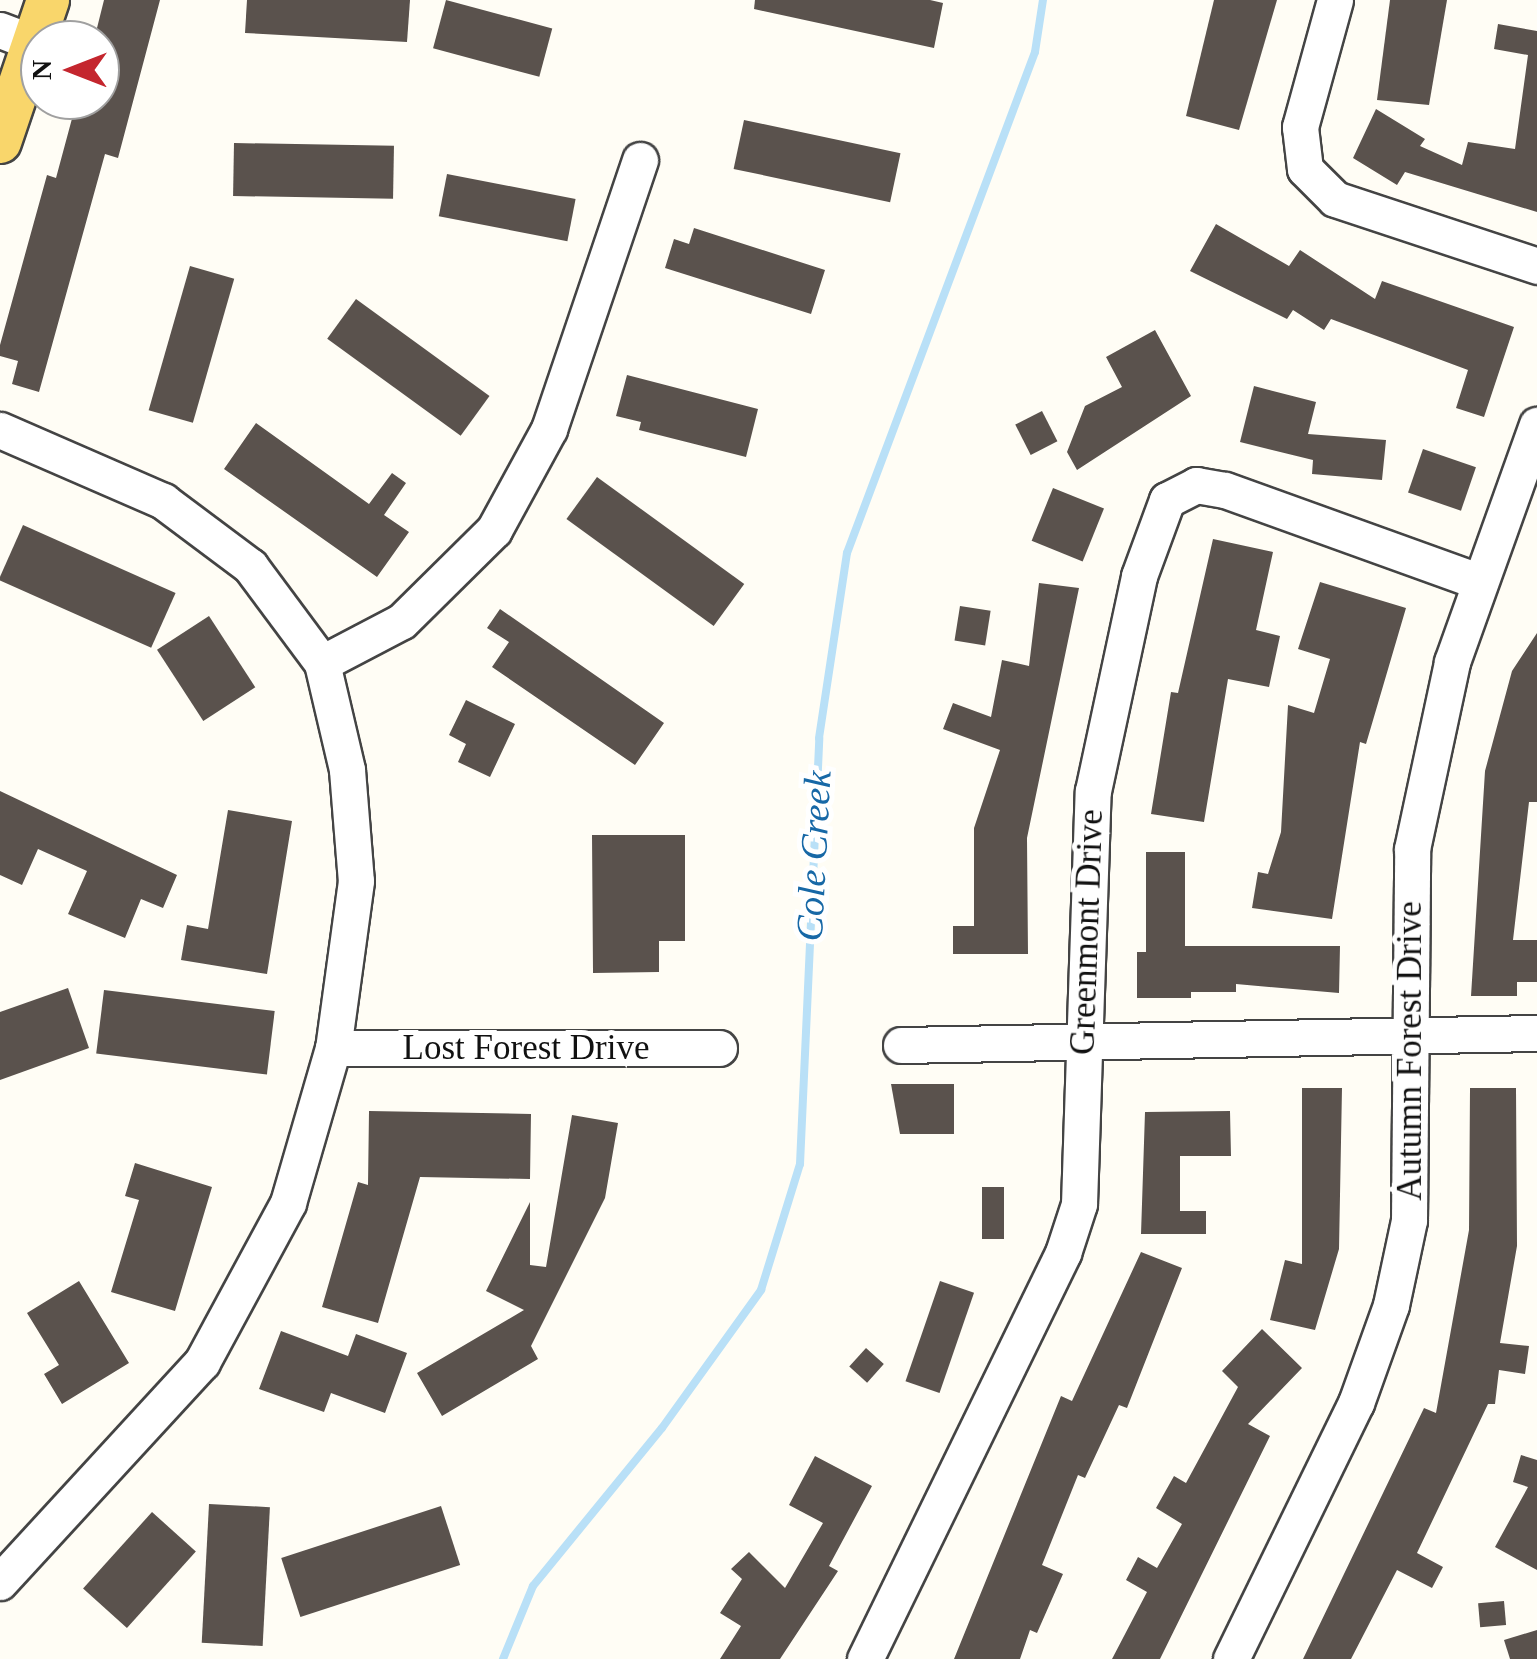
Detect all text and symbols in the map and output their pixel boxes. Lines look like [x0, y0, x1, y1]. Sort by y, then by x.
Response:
north arrow [20, 20, 120, 120]
text: N [26, 60, 57, 80]
water label: Cole Creek [787, 770, 841, 942]
street label: Greenmont Drive [1062, 808, 1112, 1056]
street label: Autumn Forest Drive [1389, 901, 1431, 1201]
street label: Lost Forest Drive [403, 1027, 649, 1069]

